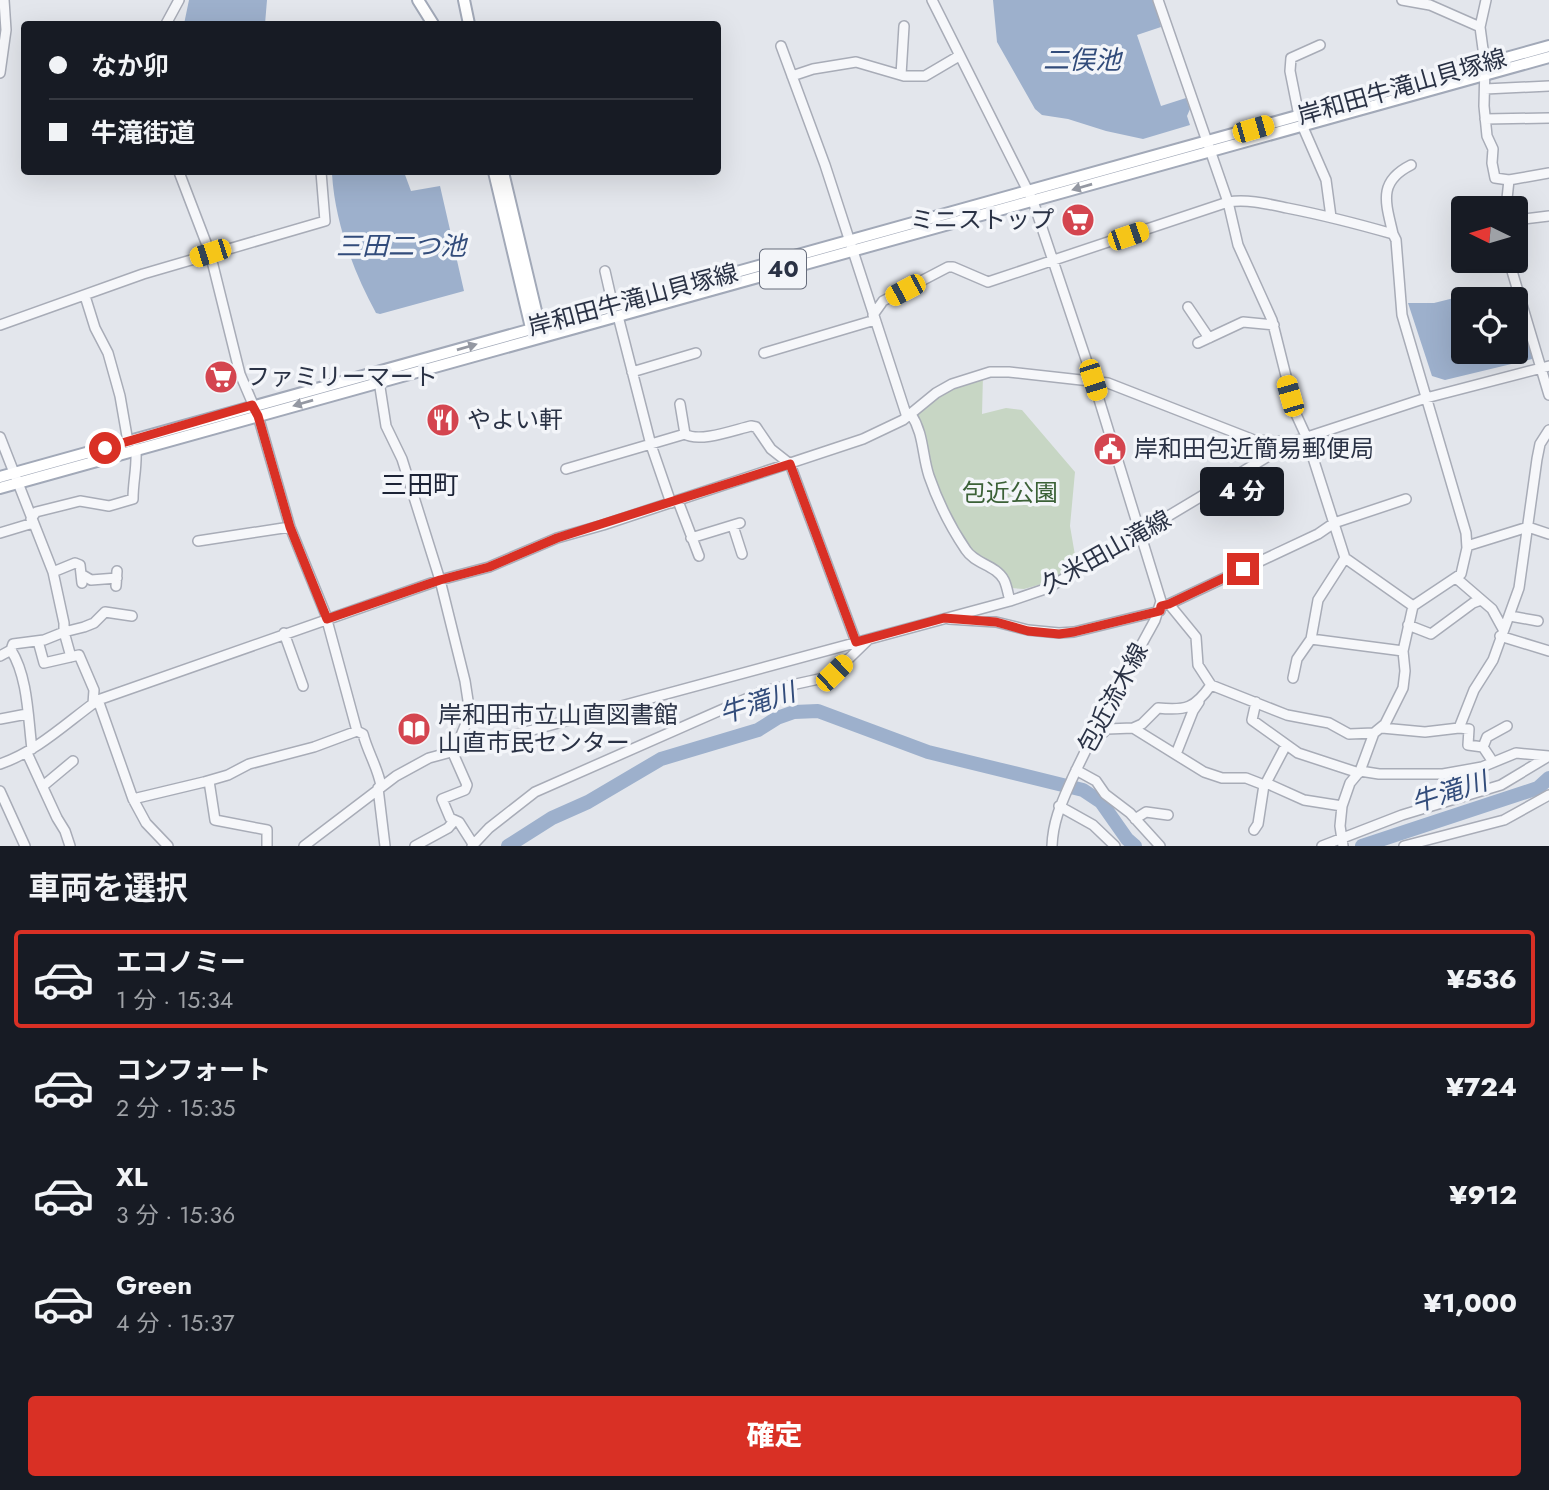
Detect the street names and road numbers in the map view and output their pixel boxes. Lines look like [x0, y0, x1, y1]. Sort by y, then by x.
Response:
street label: 岸和田牛滝山貝塚線 [1293, 40, 1511, 133]
road number: 40 [760, 250, 806, 288]
street label: 岸和田牛滝山貝塚線 [524, 255, 742, 344]
street label: 久米田山滝線 [1034, 501, 1177, 602]
street label: 包近流木線 [1069, 637, 1156, 759]

